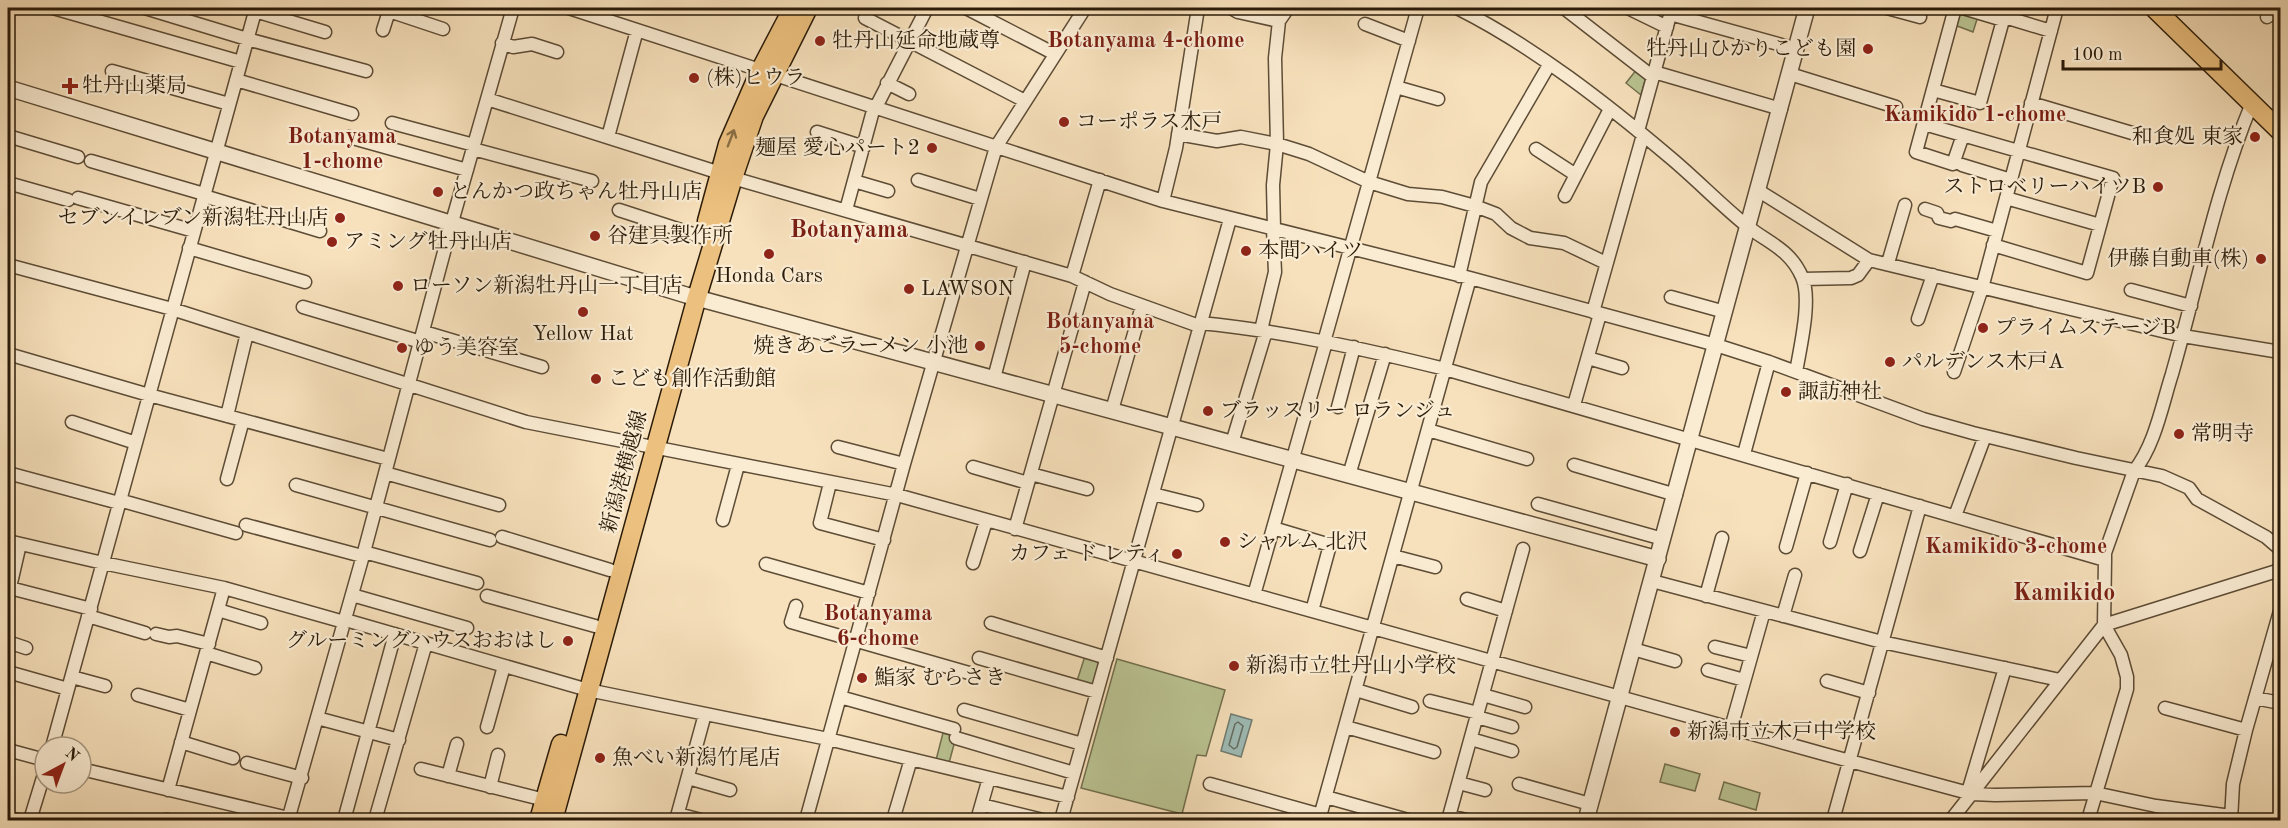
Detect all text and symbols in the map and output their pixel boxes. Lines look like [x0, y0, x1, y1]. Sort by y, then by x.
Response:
place label: 牡丹山延命地蔵尊 [832, 29, 1000, 52]
district label: Botanyama 4-chome [1047, 30, 1245, 52]
scale bar [2063, 33, 2220, 71]
marker: 牡丹山延命地蔵尊 [813, 34, 827, 48]
place label: 牡丹山ひかりこども園 [1646, 37, 1856, 60]
marker: 牡丹山ひかりこども園 [1861, 42, 1875, 56]
text: 100 m [2072, 46, 2123, 64]
place label: (株)ヒウラ [706, 66, 806, 89]
marker: (株)ヒウラ [687, 71, 701, 85]
place label: 牡丹山薬局 [82, 74, 187, 97]
marker: 牡丹山薬局 [63, 79, 77, 93]
district label: Kamikido 1-chome [1884, 104, 2066, 126]
place label: コーポラス木戸 [1076, 110, 1222, 133]
marker: コーポラス木戸 [1057, 115, 1071, 129]
place label: 和食処 東家 [2132, 125, 2243, 148]
district label: Botanyama 1-chome [288, 126, 396, 173]
one-way arrow [726, 129, 737, 147]
marker: 和食処 東家 [2248, 130, 2262, 144]
place label: 麺屋 愛心パート2 [755, 136, 920, 159]
marker: 麺屋 愛心パート2 [925, 141, 939, 155]
place label: ストロベリーハイツB [1944, 176, 2146, 198]
place label: とんかつ政ちゃん牡丹山店 [450, 180, 702, 203]
marker: ストロベリーハイツB [2151, 180, 2165, 194]
marker: とんかつ政ちゃん牡丹山店 [431, 185, 445, 199]
place label: セブンイレブン新潟牡丹山店 [58, 206, 328, 229]
marker: セブンイレブン新潟牡丹山店 [333, 211, 347, 225]
district label: Botanyama [790, 219, 908, 243]
place label: 谷建具製作所 [607, 224, 733, 247]
marker: 谷建具製作所 [588, 229, 602, 243]
place label: アミング牡丹山店 [344, 230, 512, 253]
marker: アミング牡丹山店 [325, 235, 339, 249]
place label: 本間ハイツ [1258, 239, 1363, 262]
marker: 本間ハイツ [1239, 244, 1253, 258]
marker: Honda Cars [762, 247, 776, 261]
place label: 伊藤自動車(株) [2107, 247, 2249, 270]
marker: 伊藤自動車(株) [2254, 252, 2268, 266]
place label: Honda Cars [715, 266, 823, 287]
place label: ローソン新潟牡丹山一丁目店 [410, 274, 682, 297]
marker: ローソン新潟牡丹山一丁目店 [391, 279, 405, 293]
place label: LAWSON [921, 279, 1014, 300]
marker: LAWSON [902, 282, 916, 296]
marker: Yellow Hat [576, 305, 590, 319]
district label: Botanyama 5-chome [1046, 311, 1154, 358]
place label: プライムステージB [1995, 317, 2176, 339]
marker: プライムステージB [1976, 321, 1990, 335]
place label: Yellow Hat [532, 324, 634, 345]
place label: 焼きあごラーメン 小池 [753, 334, 968, 357]
place label: ゆう美容室 [414, 336, 519, 359]
marker: 焼きあごラーメン 小池 [973, 339, 987, 353]
marker: ゆう美容室 [395, 341, 409, 355]
place label: パルデンス木戸A [1902, 350, 2064, 373]
marker: パルデンス木戸A [1883, 355, 1897, 369]
place label: こども創作活動館 [608, 367, 776, 390]
marker: こども創作活動館 [589, 372, 603, 386]
place label: 諏訪神社 [1798, 380, 1882, 403]
marker: 諏訪神社 [1779, 385, 1793, 399]
place label: ブラッスリー ロランジュ [1220, 399, 1456, 422]
marker: ブラッスリー ロランジュ [1201, 404, 1215, 418]
street label: 新潟港横越線 [597, 408, 651, 536]
place label: 常明寺 [2191, 422, 2254, 445]
marker: 常明寺 [2172, 427, 2186, 441]
place label: シャルム 北沢 [1237, 530, 1368, 553]
marker: シャルム 北沢 [1218, 535, 1232, 549]
district label: Kamikido 3-chome [1925, 536, 2107, 558]
place label: カフェ ド レティ [1009, 543, 1165, 565]
marker: カフェ ド レティ [1170, 547, 1184, 561]
district label: Kamikido [2013, 582, 2115, 606]
district label: Botanyama 6-chome [824, 603, 932, 650]
place label: グルーミングハウスおおはし [286, 630, 556, 652]
marker: グルーミングハウスおおはし [561, 634, 575, 648]
place label: 新潟市立牡丹山小学校 [1246, 654, 1456, 677]
marker: 新潟市立牡丹山小学校 [1227, 659, 1241, 673]
place label: 鮨家 むらさき [874, 666, 1006, 689]
marker: 鮨家 むらさき [855, 671, 869, 685]
place label: 新潟市立木戸中学校 [1687, 720, 1876, 743]
marker: 新潟市立木戸中学校 [1668, 725, 1682, 739]
north arrow [33, 735, 93, 795]
text: N [62, 745, 82, 766]
place label: 魚べい新潟竹尾店 [612, 746, 780, 769]
marker: 魚べい新潟竹尾店 [593, 751, 607, 765]

